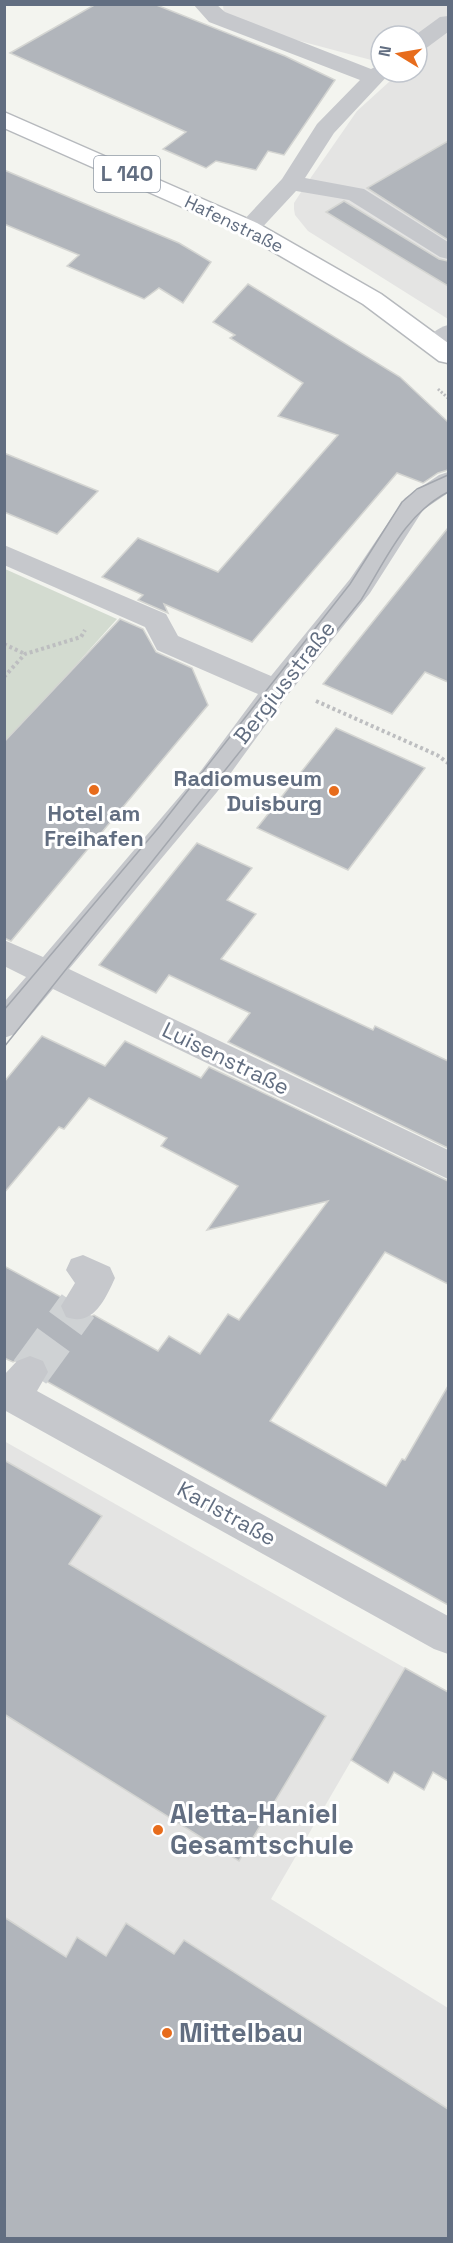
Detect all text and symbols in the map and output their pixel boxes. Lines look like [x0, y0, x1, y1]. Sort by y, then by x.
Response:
north arrow [369, 24, 429, 84]
text: N [373, 44, 396, 59]
road number: L 140 [94, 156, 160, 192]
street label: Hafenstraße [181, 190, 287, 257]
street label: Bergiusstraße [227, 615, 341, 749]
place label: Radiomuseum Duisburg [174, 764, 322, 817]
marker: Hotel am Freihafen [87, 783, 101, 797]
marker: Radiomuseum Duisburg [327, 784, 341, 798]
place label: Hotel am Freihafen [44, 799, 144, 852]
street label: Luisenstraße [158, 1015, 294, 1101]
street label: Karlstraße [173, 1474, 281, 1552]
place label: Aletta-Haniel Gesamtschule [170, 1796, 354, 1862]
marker: Aletta-Haniel Gesamtschule [151, 1823, 165, 1837]
place label: Mittelbau [179, 2015, 303, 2050]
marker: Mittelbau [160, 2026, 174, 2040]

